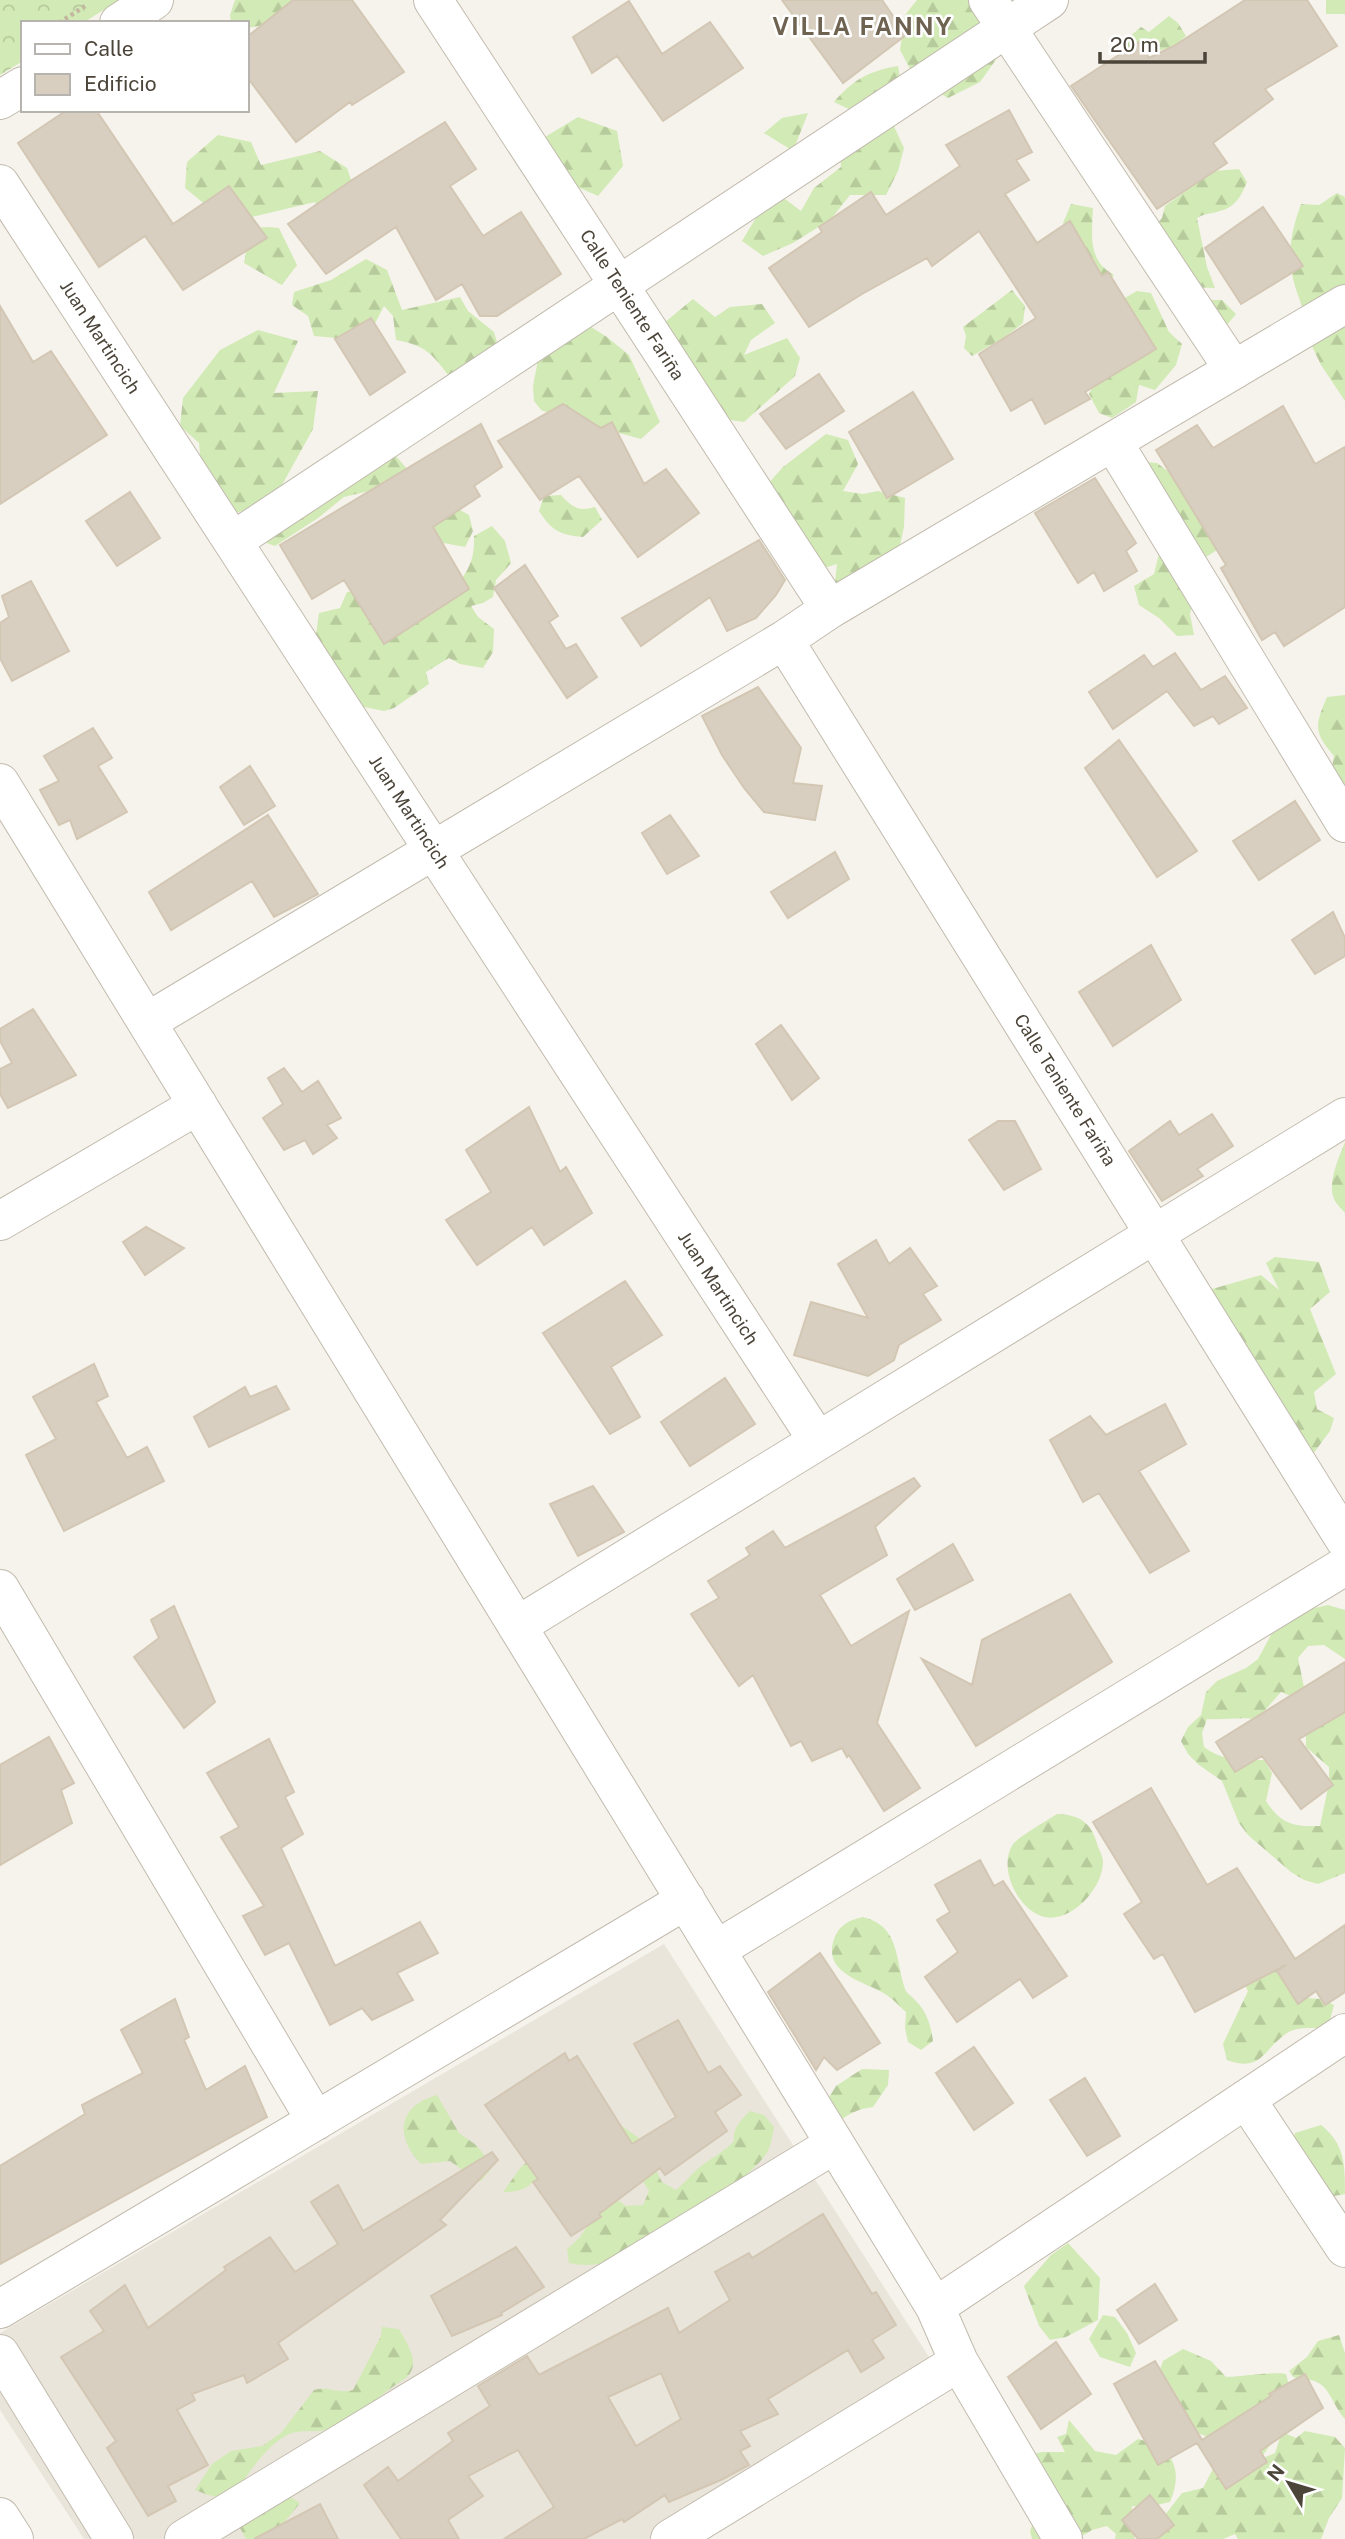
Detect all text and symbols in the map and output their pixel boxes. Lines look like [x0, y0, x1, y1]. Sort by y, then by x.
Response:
district label: VILLA FANNY [772, 12, 954, 40]
legend [21, 21, 248, 112]
scale bar [1100, 21, 1205, 65]
text: 20 m [1110, 32, 1159, 57]
text: Calle [84, 36, 134, 61]
text: Edificio [84, 71, 157, 96]
street label: Calle Teniente Fariña [576, 226, 689, 384]
street label: Juan Martincich [56, 276, 145, 397]
street label: Juan Martincich [365, 751, 454, 872]
street label: Calle Teniente Fariña [1010, 1010, 1121, 1170]
street label: Juan Martincich [674, 1227, 763, 1348]
north arrow [1254, 2448, 1324, 2518]
text: N [1262, 2460, 1289, 2485]

